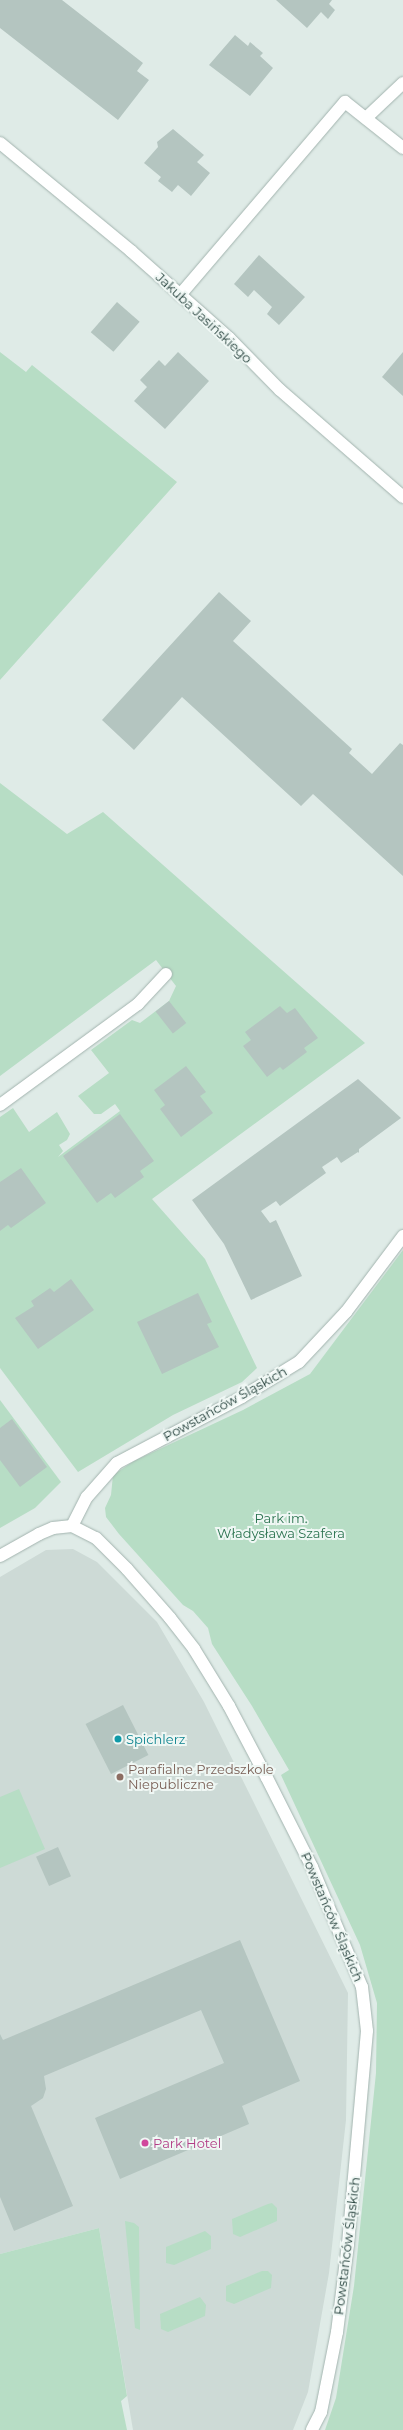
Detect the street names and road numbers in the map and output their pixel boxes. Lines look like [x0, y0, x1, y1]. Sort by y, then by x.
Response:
street label: Jakuba Jasińskiego [153, 269, 255, 367]
street label: Powstańców Śląskich [160, 1363, 290, 1445]
street label: Powstańców Śląskich [298, 1850, 366, 1984]
street label: Powstańców Śląskich [331, 2176, 363, 2316]

